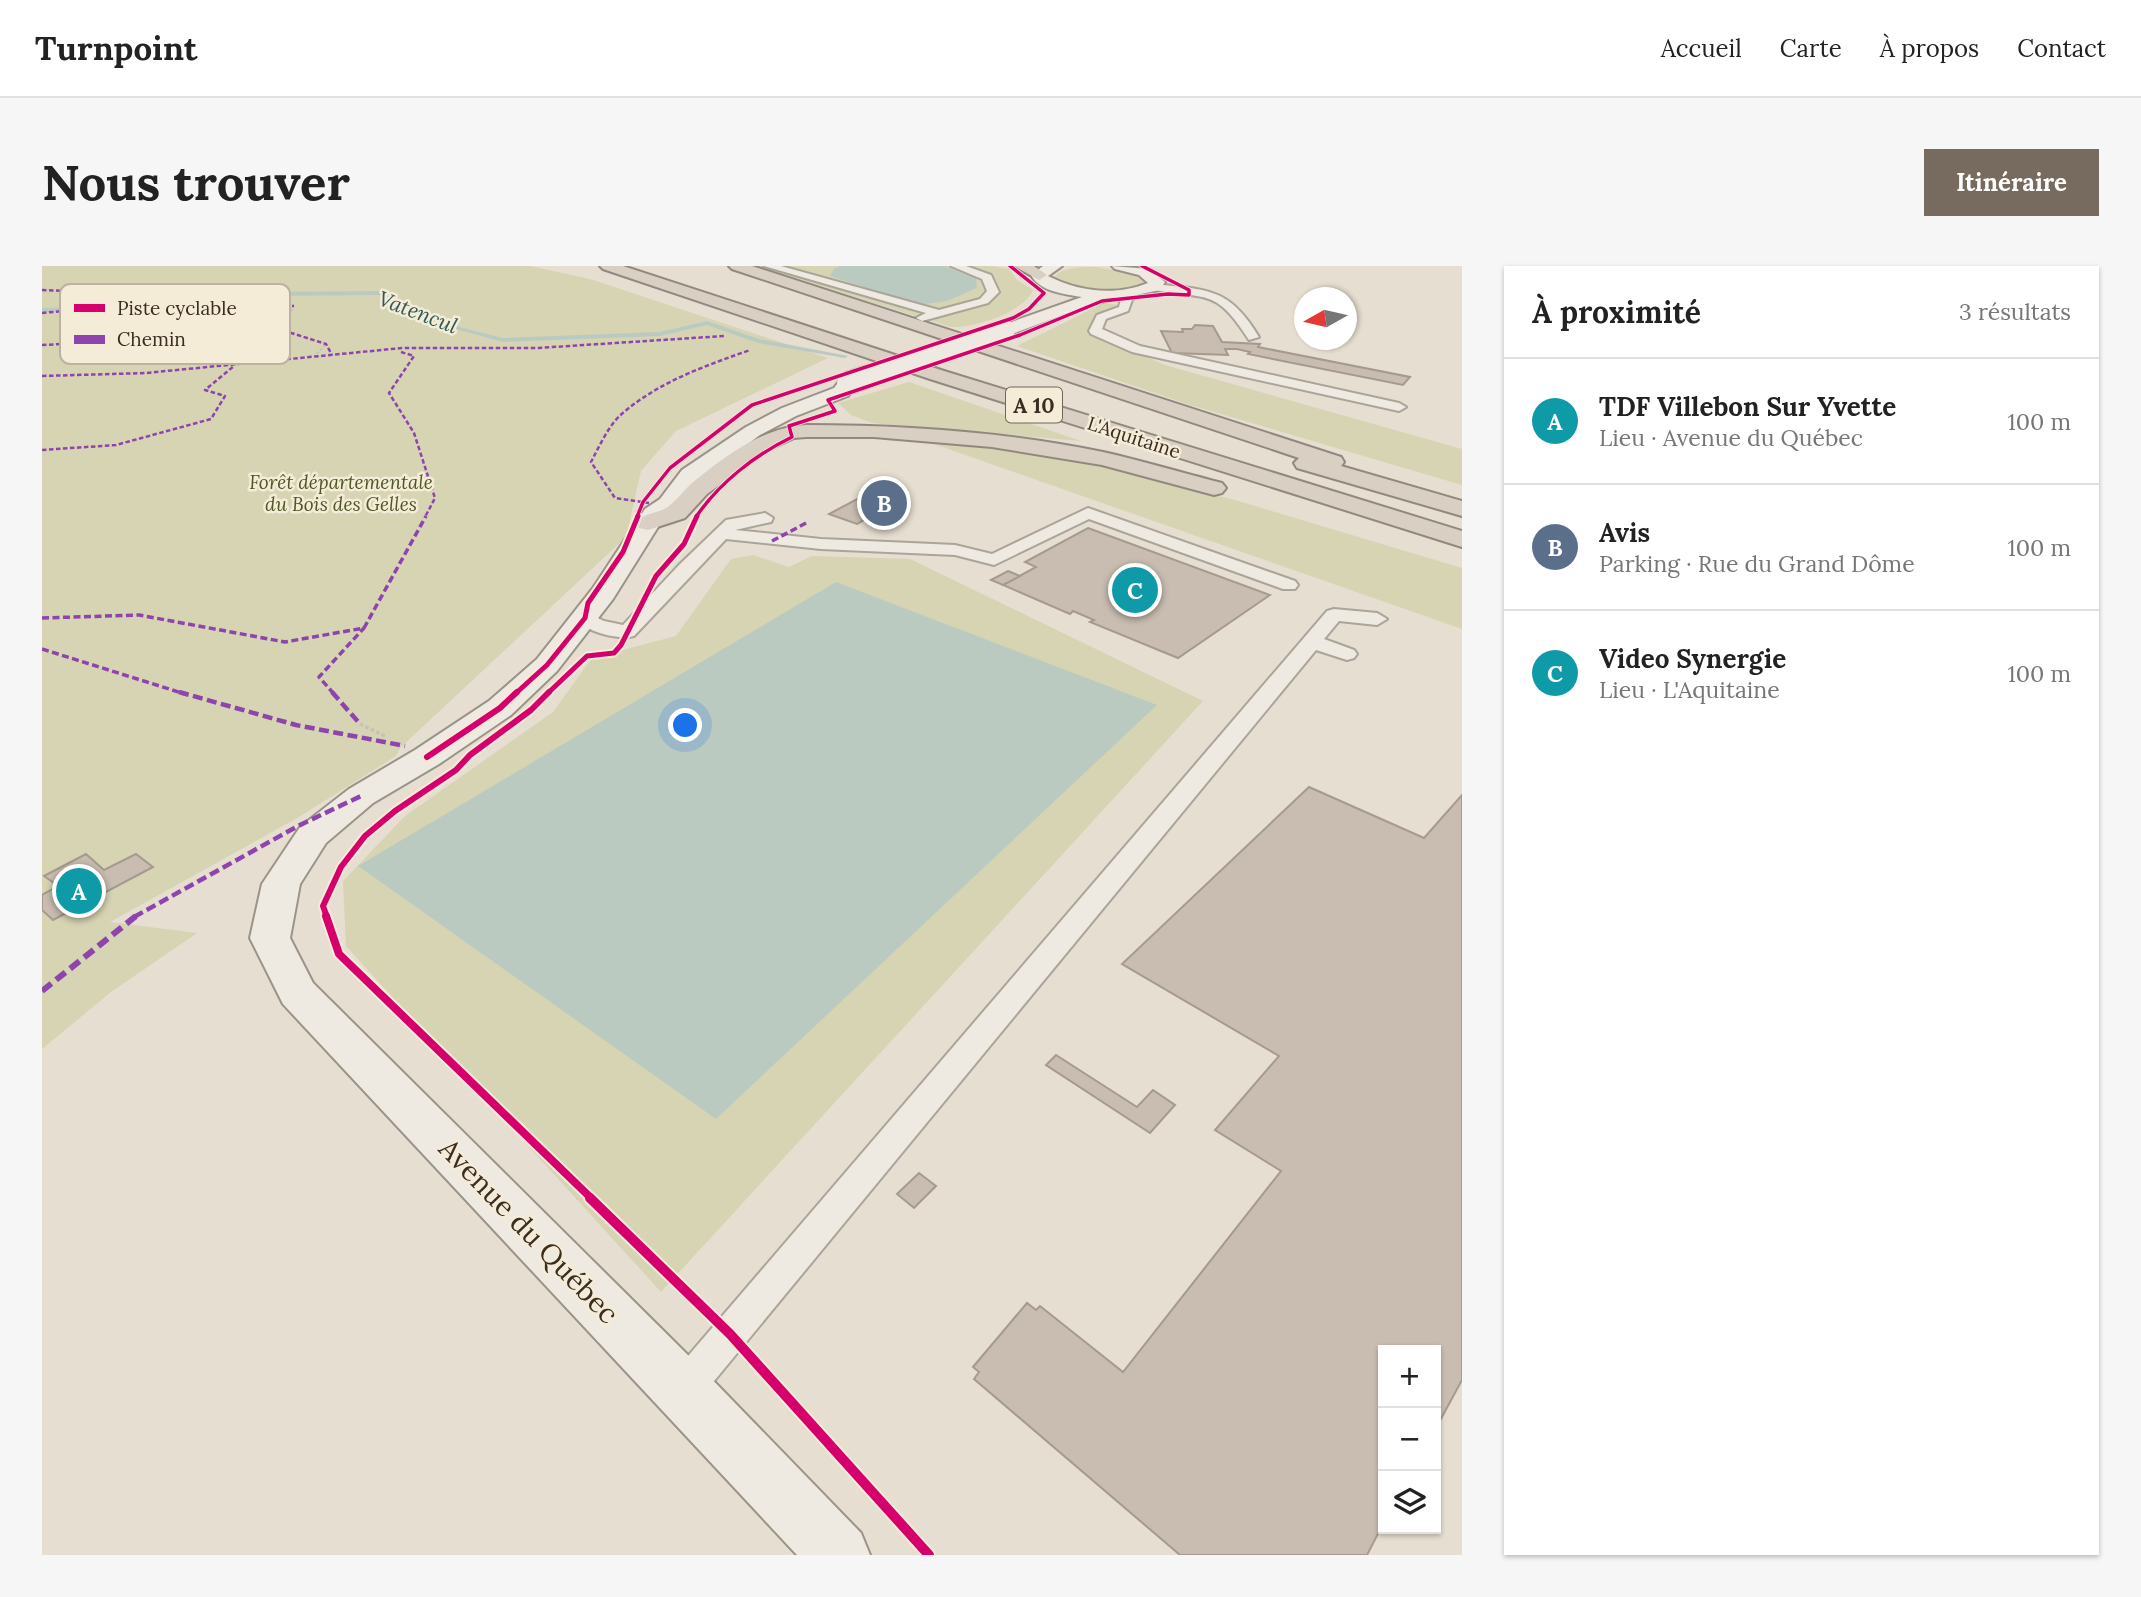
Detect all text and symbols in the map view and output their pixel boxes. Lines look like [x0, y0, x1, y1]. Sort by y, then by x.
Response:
text: Turnpoint [35, 27, 197, 69]
text: Accueil [1661, 33, 1742, 64]
text: Carte [1780, 33, 1842, 64]
text: À propos [1880, 33, 1979, 64]
text: Contact [2017, 33, 2106, 64]
button: Itinéraire [1924, 149, 2099, 216]
text: Nous trouver [42, 151, 350, 213]
legend [60, 284, 290, 364]
water label: Vatencul [374, 285, 462, 339]
north arrow [1294, 287, 1357, 350]
text: À proximité [1532, 293, 1701, 331]
text: Piste cyclable [117, 296, 237, 320]
text: 3 résultats [1959, 297, 2071, 326]
text: Chemin [117, 327, 186, 351]
road number: A 10 [1006, 388, 1062, 422]
text: TDF Villebon Sur Yvette [1599, 390, 1896, 423]
text: A [1547, 407, 1563, 436]
text: 100 m [2007, 407, 2071, 436]
street label: L'Aquitaine [1084, 411, 1184, 463]
text: Lieu · Avenue du Québec [1599, 423, 1863, 452]
park label: Forêt départementale du Bois des Gelles [249, 470, 433, 516]
pin: B [861, 477, 907, 529]
text: Avis [1599, 516, 1650, 549]
text: B [1547, 533, 1563, 562]
text: 100 m [2007, 533, 2071, 562]
text: Parking · Rue du Grand Dôme [1599, 549, 1915, 578]
pin: C [1112, 564, 1158, 616]
text: Video Synergie [1599, 642, 1786, 675]
text: C [1547, 659, 1563, 688]
text: 100 m [2007, 659, 2071, 688]
text: Lieu · L'Aquitaine [1599, 675, 1780, 704]
your location [668, 708, 702, 742]
pin: A [56, 865, 102, 917]
street label: Avenue du Québec [431, 1130, 627, 1331]
map controls [1378, 1345, 1441, 1534]
button: + [1378, 1345, 1441, 1408]
button: − [1378, 1408, 1441, 1471]
button: layers [1378, 1471, 1441, 1534]

